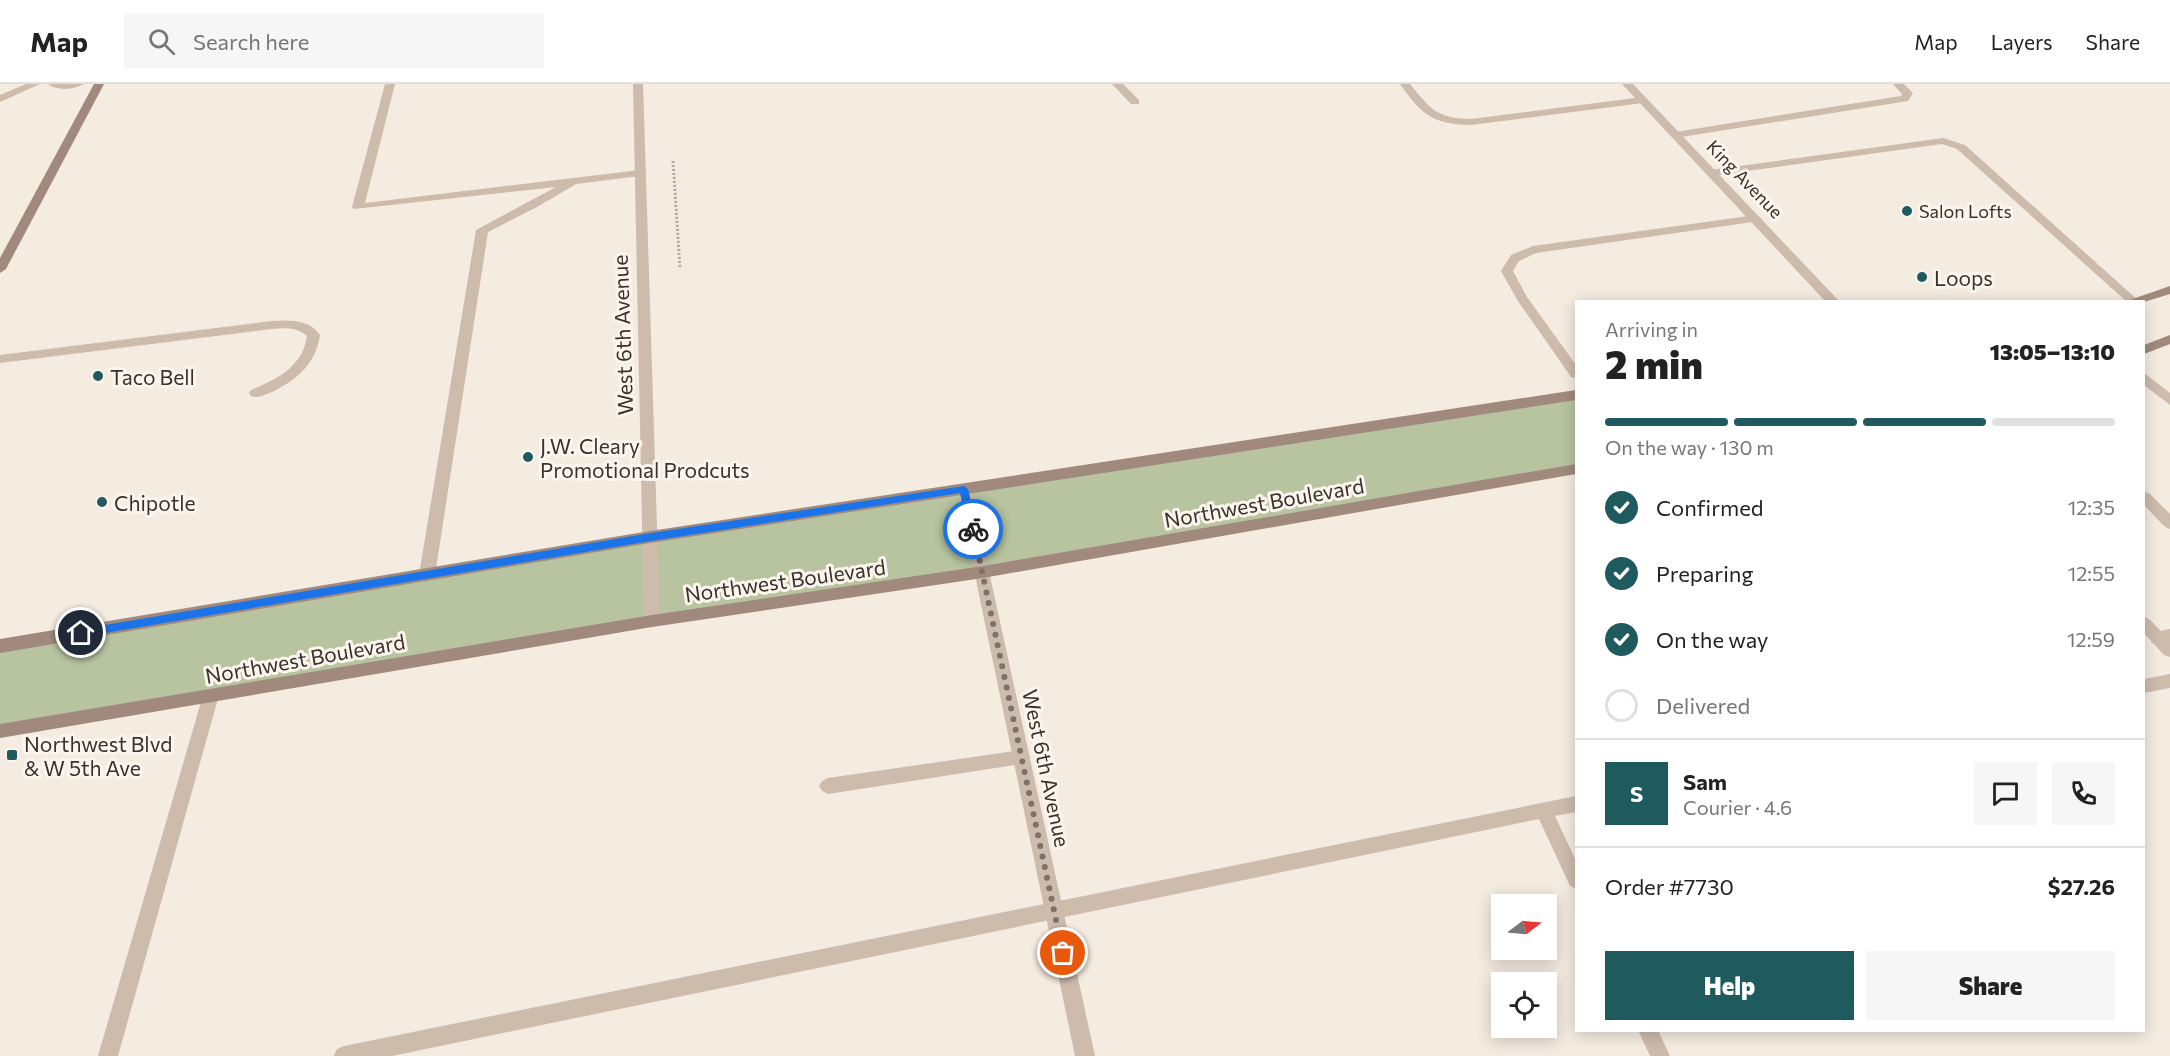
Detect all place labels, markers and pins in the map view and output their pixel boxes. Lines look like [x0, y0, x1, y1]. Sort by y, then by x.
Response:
place label: Salon Lofts [1919, 200, 2012, 222]
marker: Salon Lofts [1900, 204, 1914, 218]
place label: Loops [1934, 265, 1993, 290]
marker: Loops [1915, 270, 1929, 284]
place label: Taco Bell [110, 364, 195, 389]
marker: Taco Bell [91, 369, 105, 383]
place label: J.W. Cleary Promotional Prodcuts [540, 433, 750, 482]
marker: J.W. Cleary Promotional Prodcuts [521, 450, 535, 464]
place label: Chipotle [114, 490, 196, 515]
marker: Chipotle [95, 495, 109, 509]
pin [55, 607, 106, 658]
place label: Northwest Blvd & W 5th Ave [24, 731, 172, 780]
marker: Northwest Blvd & W 5th Ave [5, 748, 19, 762]
pin [1037, 927, 1088, 978]

